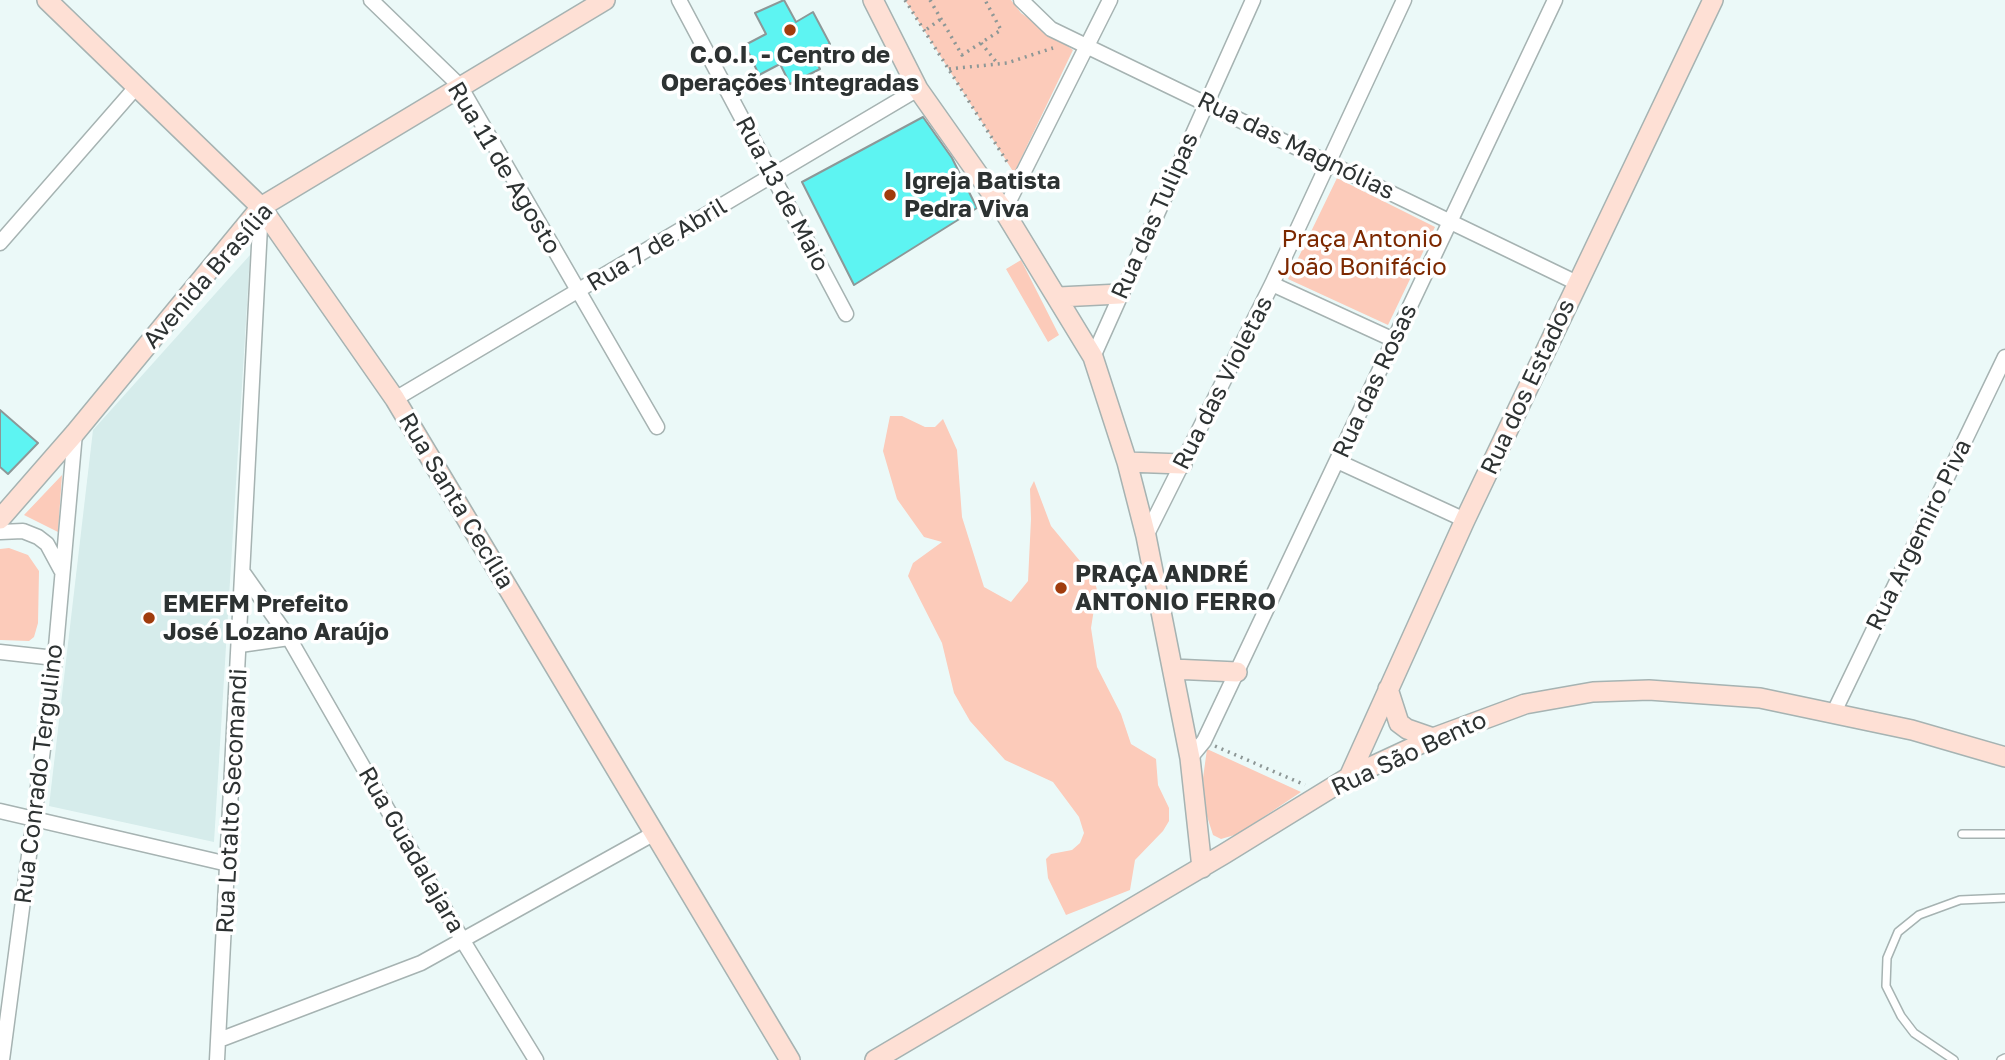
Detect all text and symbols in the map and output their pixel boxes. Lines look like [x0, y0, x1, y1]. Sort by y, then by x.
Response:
marker: C.O.I. - Centro de Operações Integradas [782, 22, 798, 38]
place label: C.O.I. - Centro de Operações Integradas [661, 41, 919, 97]
street label: Rua 11 de Agosto [441, 77, 567, 259]
street label: Rua das Magnólias [1193, 86, 1399, 206]
street label: Rua 13 de Maio [729, 112, 835, 276]
street label: Rua das Tulipas [1105, 128, 1205, 304]
place label: Igreja Batista Pedra Viva [904, 167, 1060, 223]
marker: Igreja Batista Pedra Viva [882, 187, 898, 203]
street label: Rua 7 de Abril [582, 192, 732, 298]
street label: Avenida Brasília [137, 197, 279, 355]
park label: Praça Antonio João Bonifácio [1277, 225, 1447, 281]
street label: Rua das Violetas [1167, 291, 1279, 475]
street label: Rua dos Estados [1475, 295, 1581, 479]
street label: Rua das Rosas [1327, 299, 1423, 463]
street label: Rua Santa Cecília [392, 408, 520, 594]
street label: Rua Argemiro Piva [1860, 435, 1978, 635]
place label: PRAÇA ANDRÉ ANTONIO FERRO [1075, 560, 1276, 616]
marker: PRAÇA ANDRÉ ANTONIO FERRO [1053, 580, 1069, 596]
place label: EMEFM Prefeito José Lozano Araújo [163, 590, 389, 646]
marker: EMEFM Prefeito José Lozano Araújo [141, 610, 157, 626]
street label: Rua Conrado Tergulino [9, 642, 69, 906]
street label: Rua Lotalto Secomandi [211, 668, 253, 934]
street label: Rua São Bento [1327, 705, 1491, 803]
street label: Rua Guadalajara [352, 762, 470, 938]

